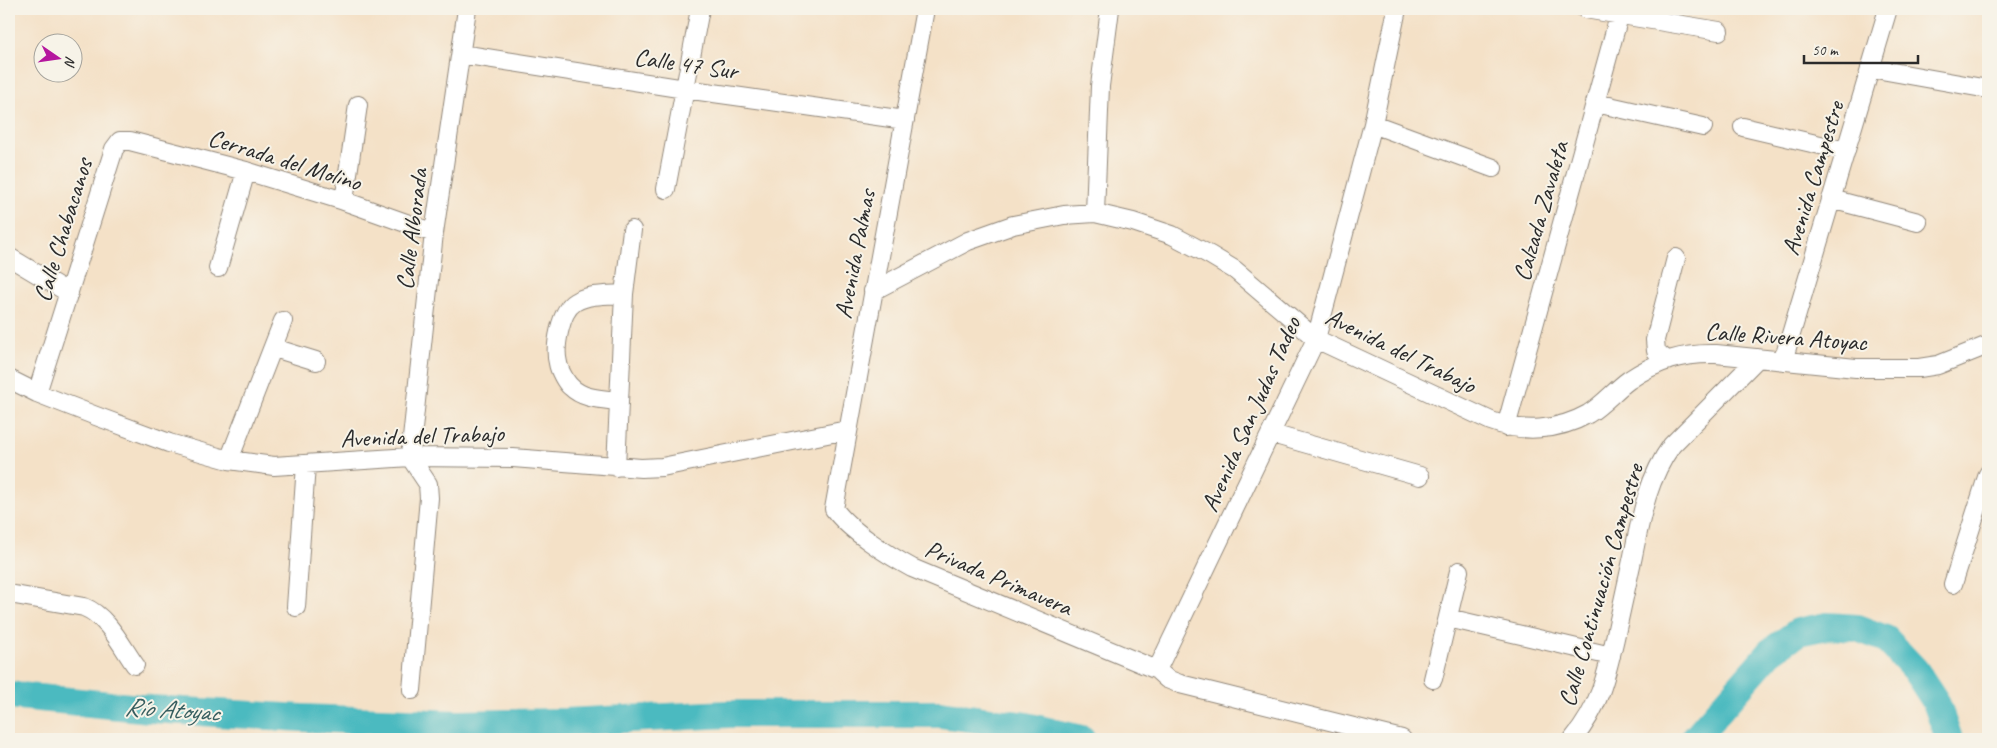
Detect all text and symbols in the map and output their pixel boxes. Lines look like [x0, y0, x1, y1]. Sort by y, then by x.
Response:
north arrow [32, 32, 82, 82]
scale bar [1804, 32, 1918, 64]
street label: Calle 47 Sur [632, 41, 742, 87]
text: 50 m [1812, 41, 1839, 60]
text: N [60, 55, 79, 69]
street label: Avenida Campestre [1774, 96, 1852, 259]
street label: Cerrada del Molino [204, 122, 366, 199]
street label: Calzada Zavaleta [1506, 136, 1577, 285]
street label: Calle Chabacanos [26, 153, 101, 306]
street label: Calle Alborada [389, 165, 436, 291]
street label: Avenida Palmas [827, 185, 884, 321]
street label: Avenida del Trabajo [1320, 301, 1482, 402]
street label: Avenida San Judas Tadeo [1194, 311, 1309, 517]
street label: Calle Rivera Atoyac [1704, 315, 1869, 359]
street label: Avenida del Trabajo [340, 417, 505, 455]
street label: Calle Continuación Campestre [1551, 458, 1651, 710]
street label: Privada Primavera [920, 533, 1079, 624]
water label: Río Atoyac [124, 690, 223, 729]

